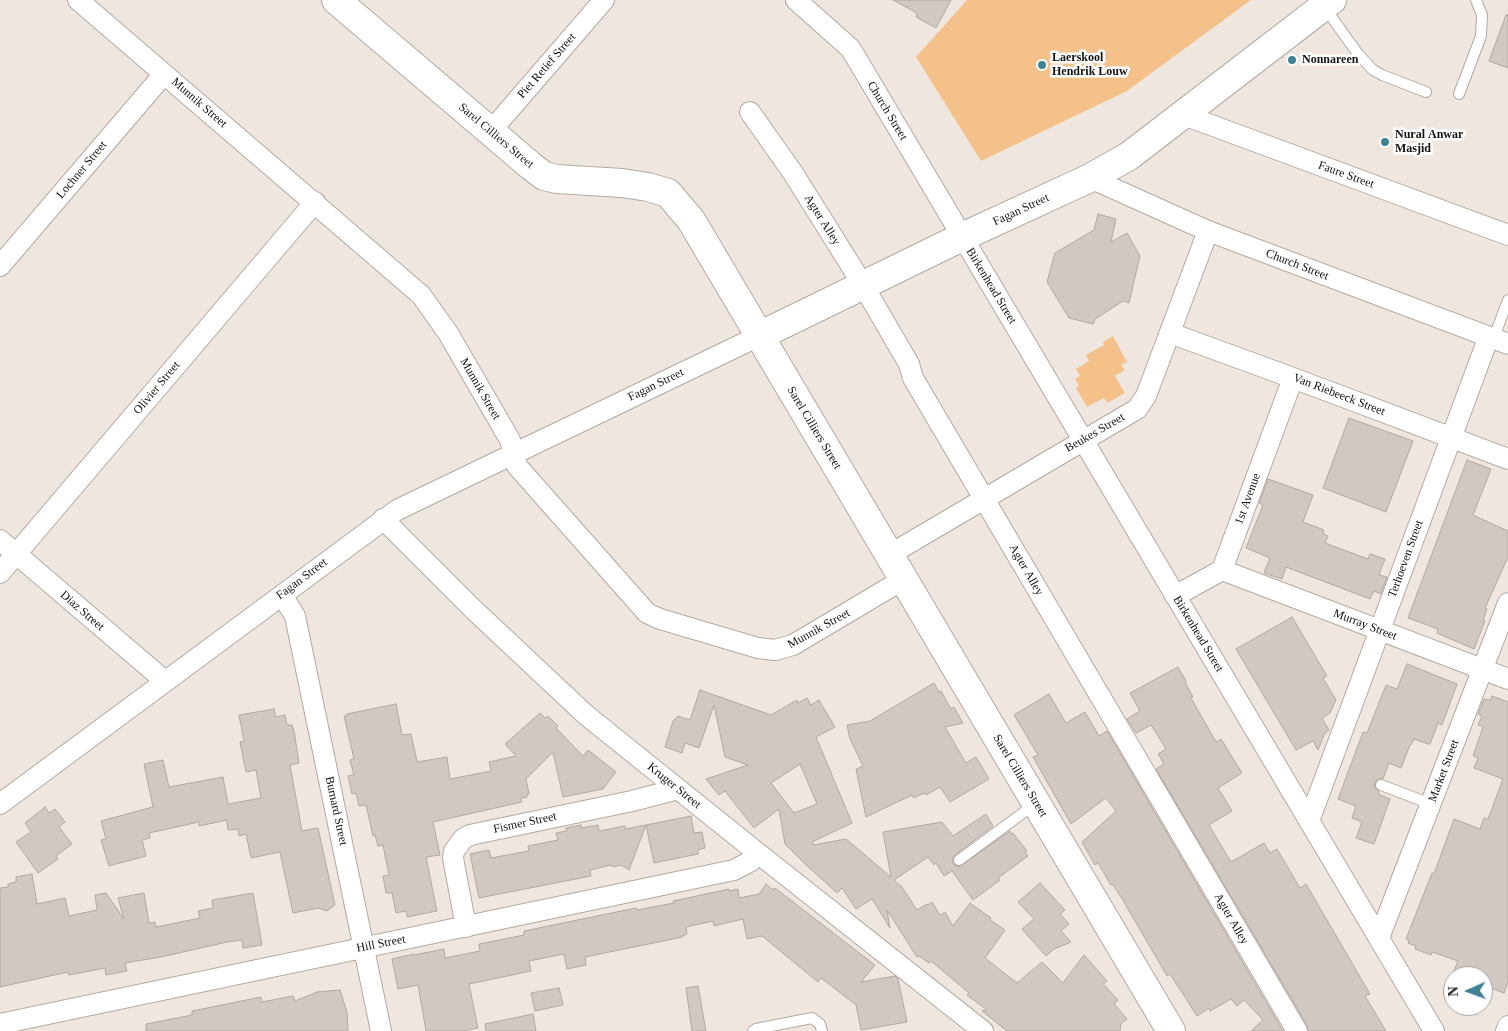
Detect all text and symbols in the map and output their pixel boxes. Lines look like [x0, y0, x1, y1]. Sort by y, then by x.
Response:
street label: Piet Retief Street [515, 30, 579, 102]
place label: Laerskool Hendrik Louw [1052, 51, 1128, 79]
place label: Nonnareen [1302, 53, 1358, 67]
marker: Nonnareen [1286, 54, 1298, 66]
marker: Laerskool Hendrik Louw [1036, 59, 1048, 71]
street label: Munnik Street [168, 75, 230, 131]
street label: Church Street [864, 79, 910, 143]
street label: Sarel Cilliers Street [455, 100, 537, 172]
place label: Nural Anwar Masjid [1395, 128, 1463, 156]
marker: Nural Anwar Masjid [1379, 136, 1391, 148]
street label: Lochner Street [54, 138, 110, 202]
street label: Faure Street [1316, 158, 1376, 192]
street label: Fagan Street [991, 191, 1051, 229]
street label: Agter Alley [801, 192, 843, 248]
street label: Birkenhead Street [963, 245, 1019, 327]
street label: Church Street [1263, 246, 1331, 284]
street label: Munnik Street [457, 356, 503, 422]
street label: Olivier Street [131, 358, 183, 418]
street label: Fagan Street [626, 365, 686, 405]
street label: Van Riebeeck Street [1291, 371, 1387, 419]
street label: Sarel Cilliers Street [784, 384, 844, 472]
street label: Beukes Street [1063, 410, 1127, 456]
street label: 1st Avenue [1232, 471, 1264, 527]
street label: Terhoeven Street [1385, 518, 1427, 600]
street label: Agter Alley [1006, 542, 1046, 598]
street label: Fagan Street [274, 555, 330, 603]
street label: Diaz Street [57, 588, 107, 634]
street label: Birkenhead Street [1170, 593, 1226, 675]
street label: Munnik Street [785, 606, 853, 652]
street label: Murray Street [1331, 606, 1399, 644]
street label: Sarel Cilliers Street [990, 732, 1050, 820]
street label: Market Street [1426, 738, 1462, 804]
street label: Kruger Street [644, 760, 704, 812]
street label: Burnard Street [322, 775, 350, 847]
street label: Fismer Street [492, 809, 558, 837]
street label: Agter Alley [1211, 891, 1251, 947]
street label: Hill Street [355, 932, 407, 956]
north arrow [1443, 966, 1493, 1016]
text: N [1446, 986, 1461, 997]

